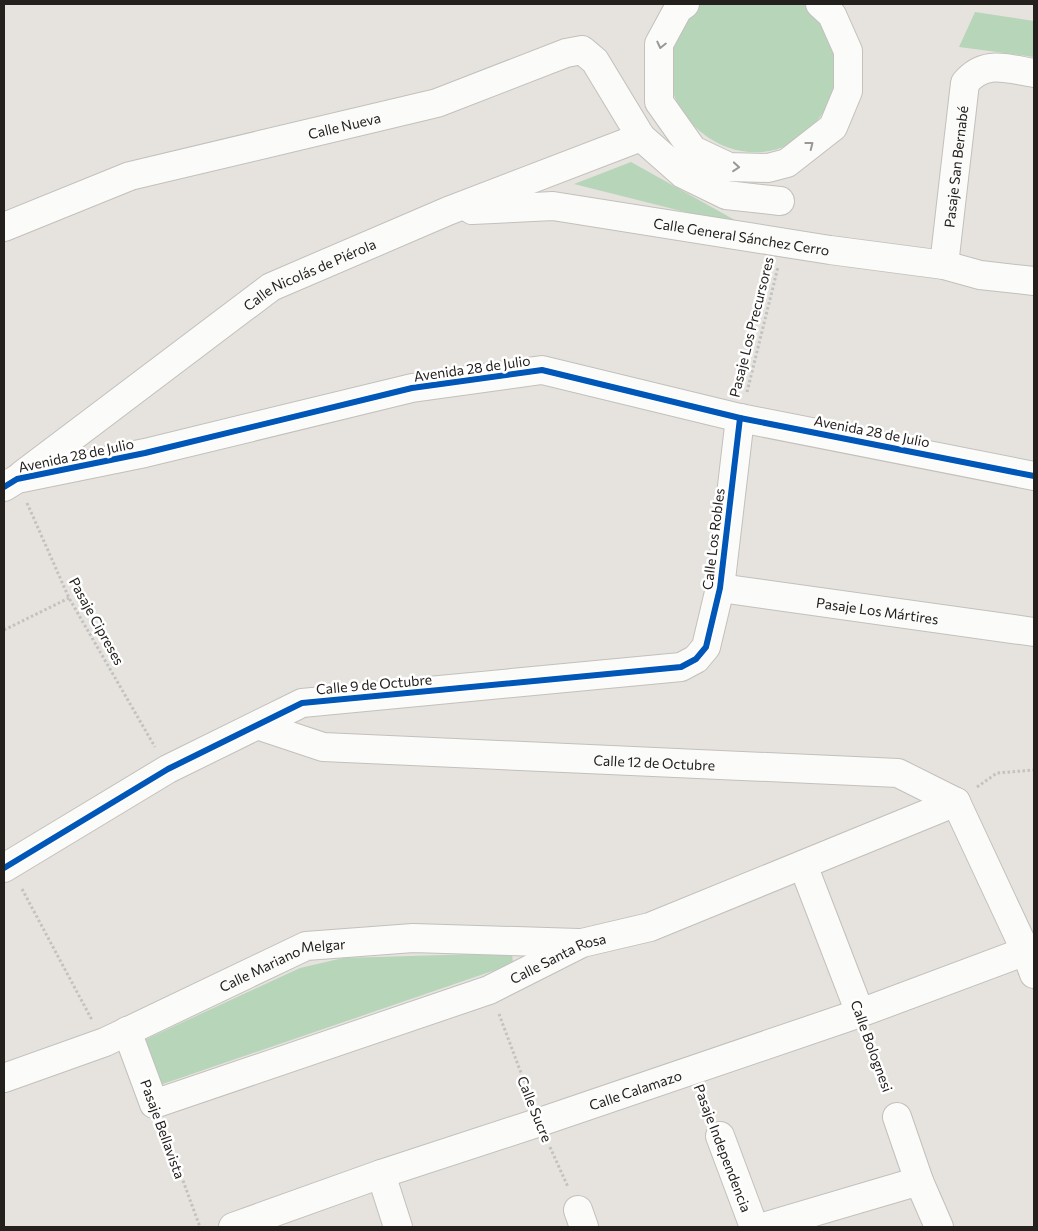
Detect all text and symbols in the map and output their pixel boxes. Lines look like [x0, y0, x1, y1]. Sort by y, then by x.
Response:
one-way arrow [656, 41, 667, 49]
street label: Pasaje San Bernabé [940, 105, 971, 229]
street label: Calle Nueva [306, 108, 382, 142]
one-way arrow [804, 143, 813, 151]
one-way arrow [732, 161, 740, 172]
street label: Calle General Sánchez Cerro [652, 214, 831, 258]
street label: Calle Nicolás de Piérola [240, 235, 378, 314]
street label: Pasaje Los Precursores [725, 255, 777, 399]
street label: Avenida 28 de Julio [413, 351, 531, 385]
street label: Avenida 28 de Julio [813, 411, 931, 451]
street label: Avenida 28 de Julio [17, 434, 135, 476]
street label: Calle Los Robles [698, 487, 728, 591]
street label: Pasaje Cipreses [66, 574, 128, 668]
street label: Pasaje Los Mártires [815, 593, 940, 627]
street label: Calle 9 de Octubre [315, 670, 433, 698]
street label: Calle 12 de Octubre [593, 751, 715, 773]
street label: Calle Santa Rosa [507, 929, 608, 987]
street label: Calle Mariano Melgar [216, 935, 347, 995]
street label: Calle Bolognesi [848, 998, 896, 1094]
street label: Calle Calamazo [587, 1066, 684, 1113]
street label: Calle Sucre [514, 1073, 556, 1145]
street label: Pasaje Bellavista [137, 1077, 189, 1181]
street label: Pasaje Independencia [691, 1082, 755, 1214]

